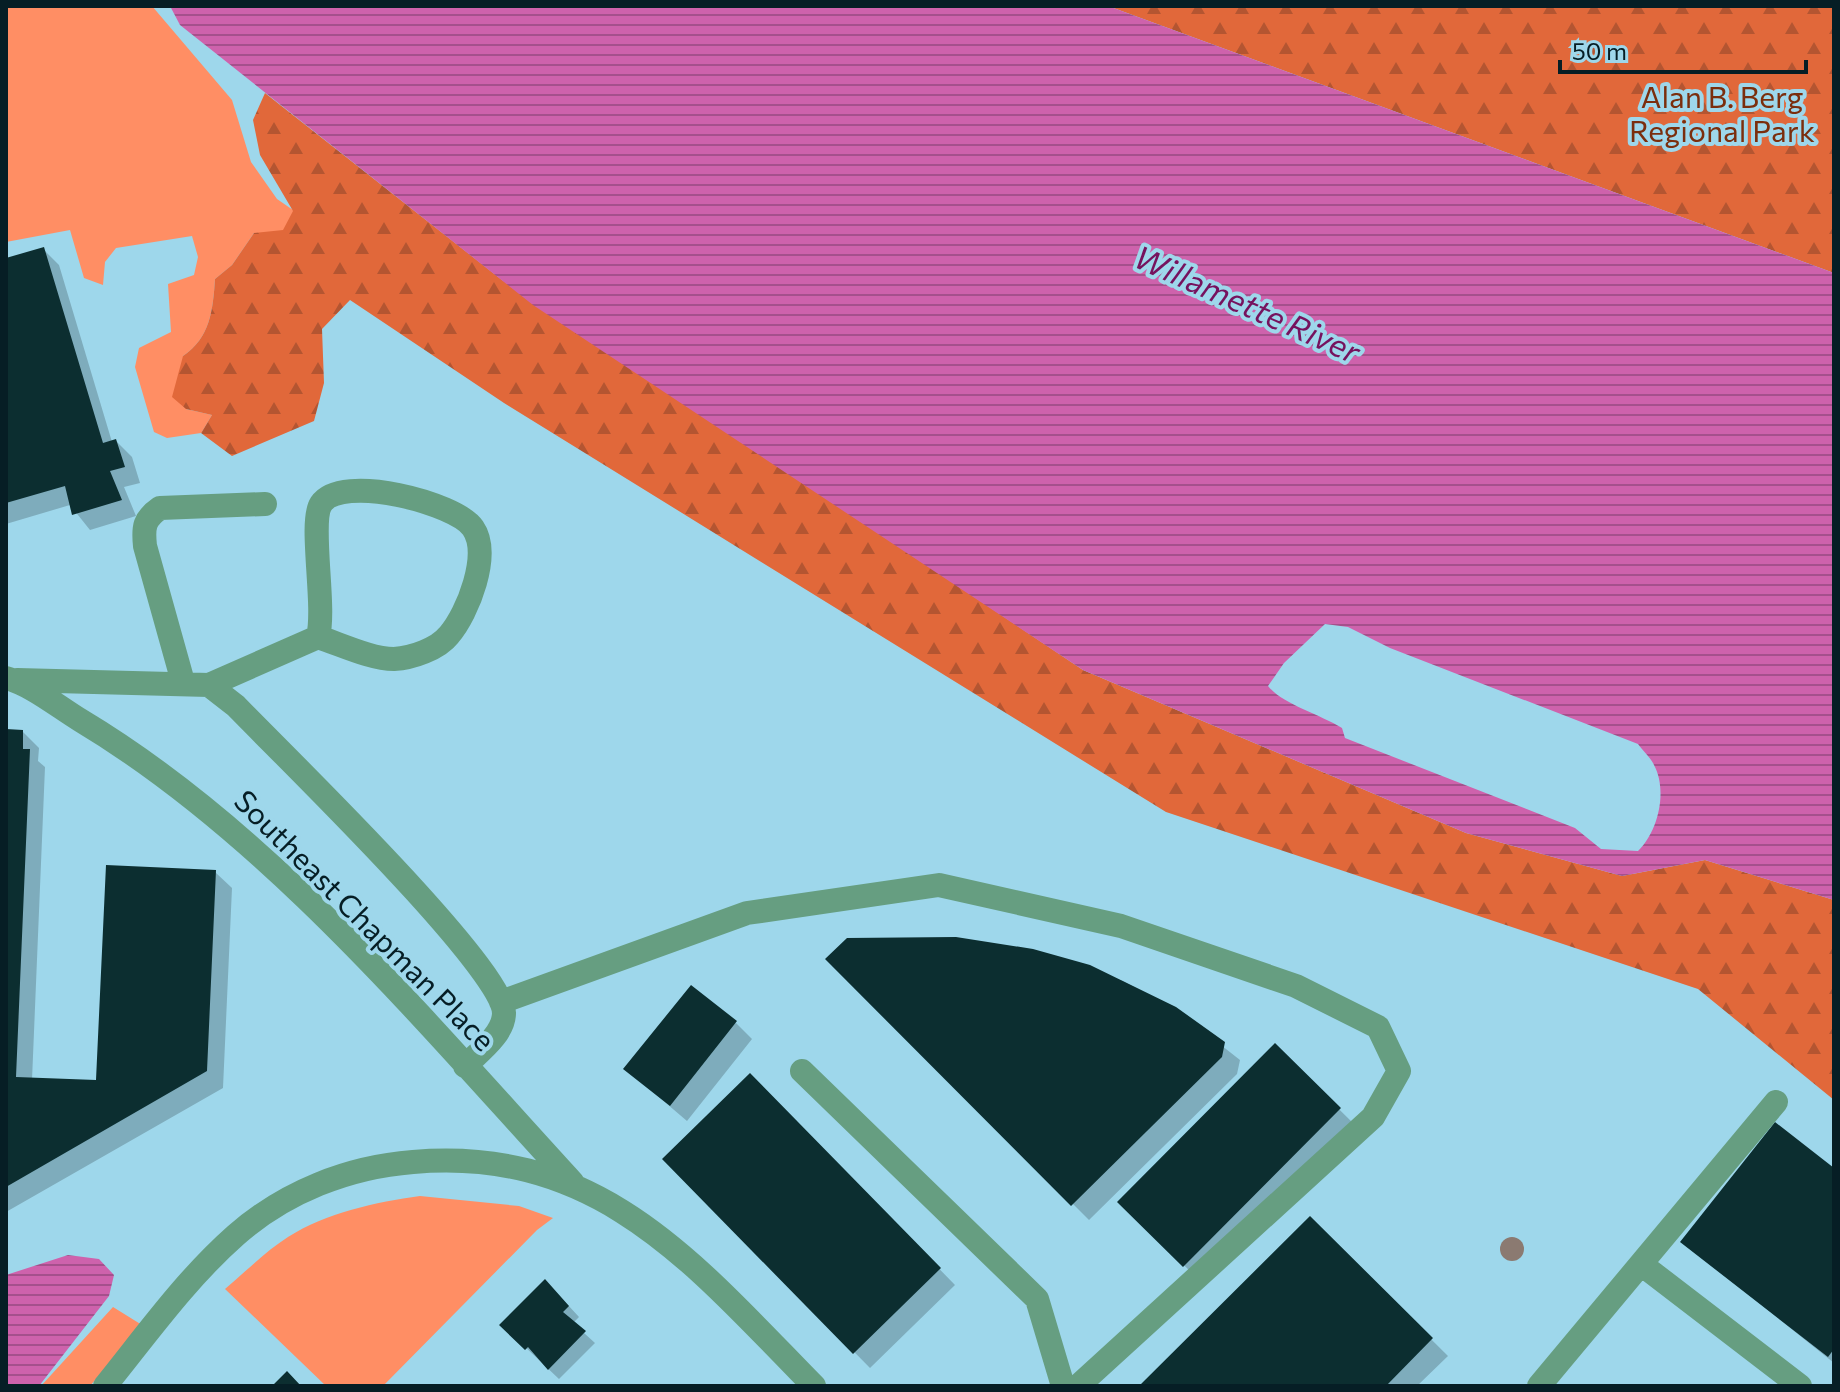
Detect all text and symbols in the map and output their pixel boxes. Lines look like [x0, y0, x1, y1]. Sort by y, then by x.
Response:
scale bar [1560, 24, 1806, 74]
text: 50 m [1572, 36, 1627, 65]
park label: Alan B. Berg Regional Park [1629, 77, 1815, 148]
water label: Willamette River [1129, 236, 1368, 371]
street label: Southeast Chapman Place [228, 781, 504, 1057]

